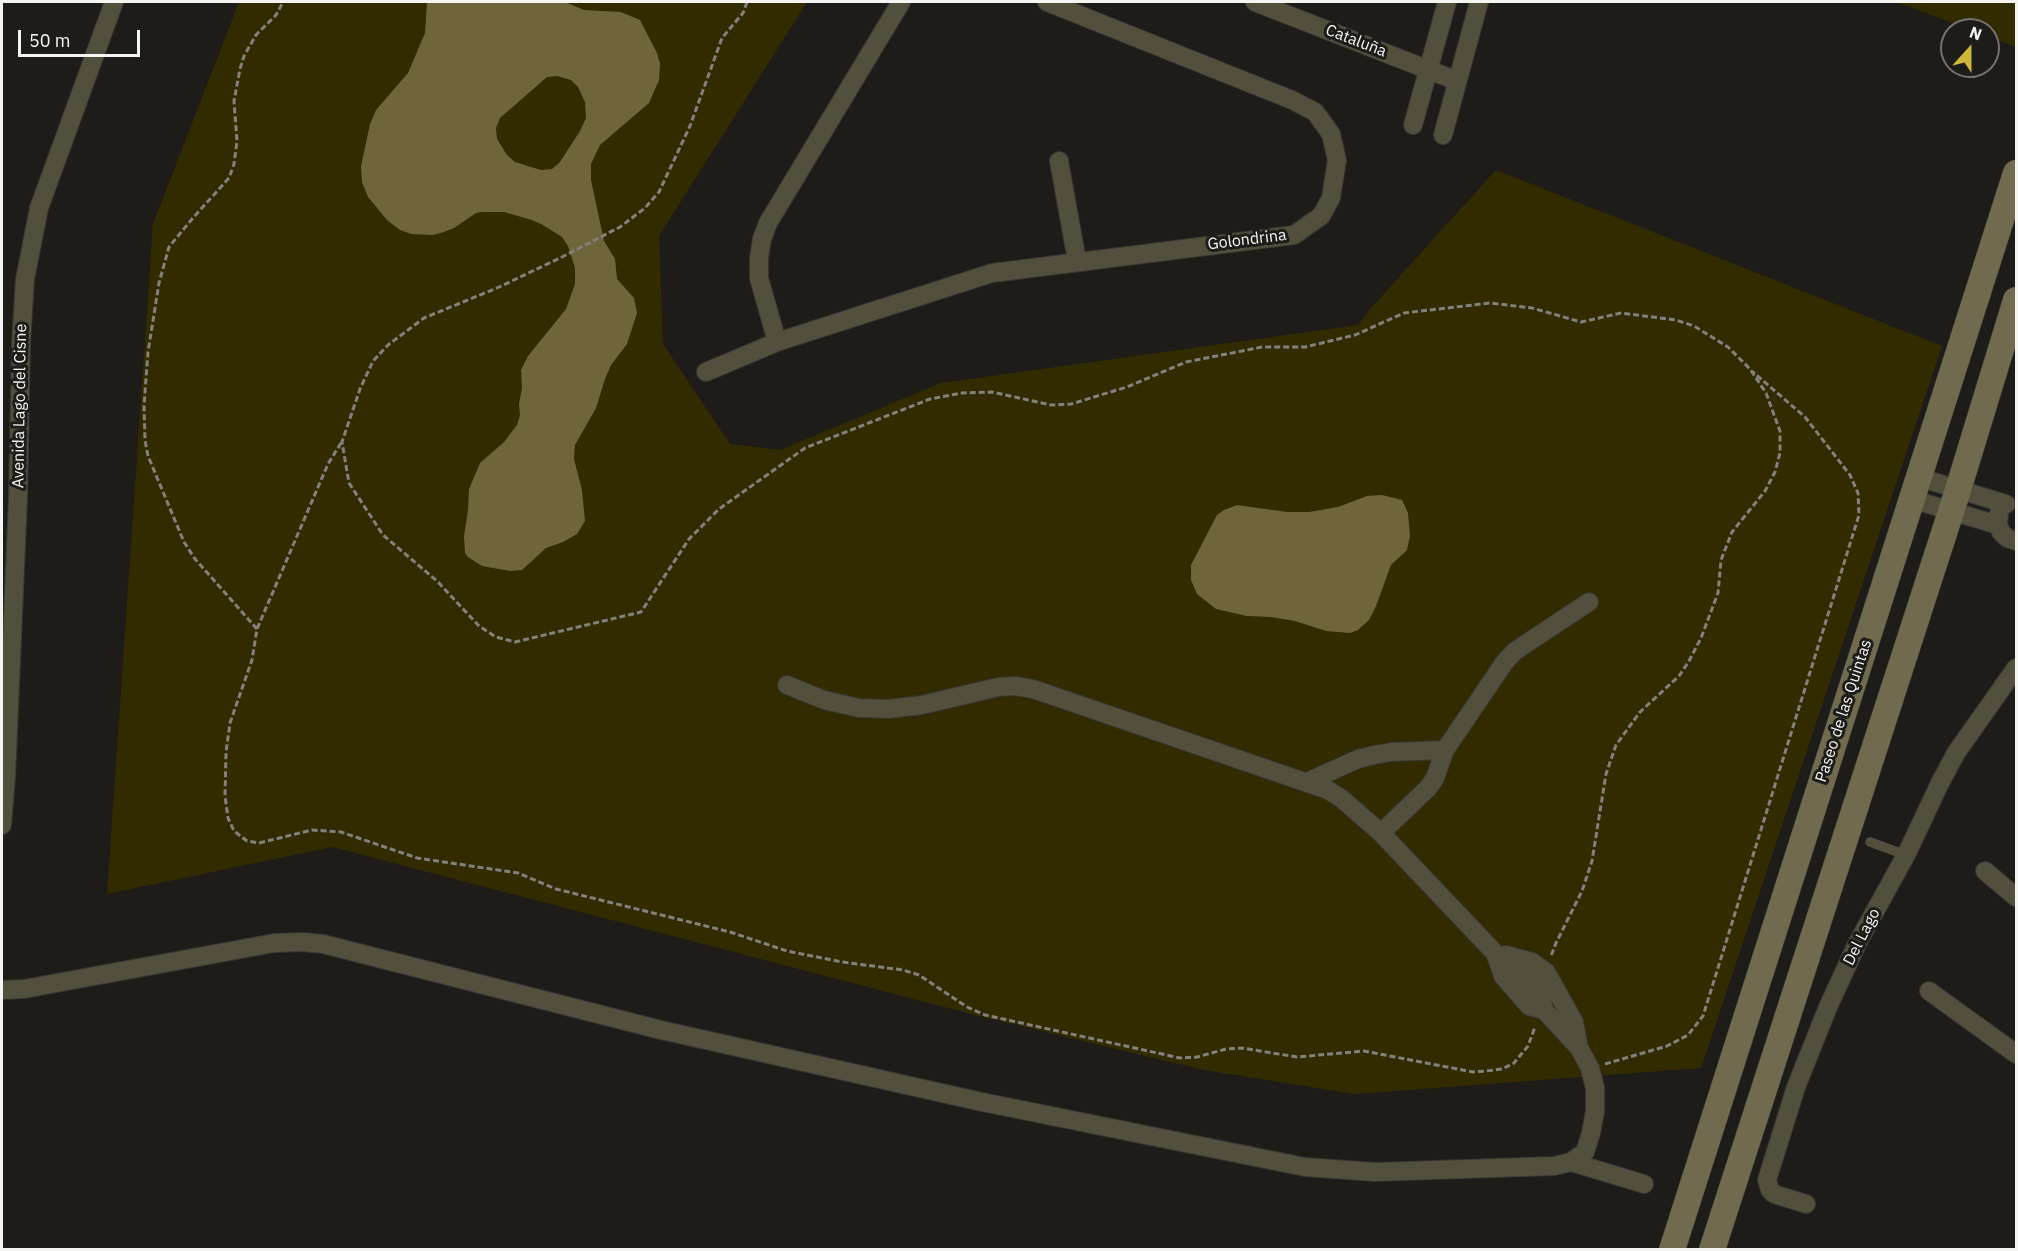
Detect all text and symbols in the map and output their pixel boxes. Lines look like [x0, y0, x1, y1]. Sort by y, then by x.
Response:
scale bar [21, 18, 142, 56]
north arrow [1940, 18, 2000, 78]
street label: Cataluña [1323, 21, 1389, 61]
text: N [1967, 22, 1985, 44]
text: 50 m [29, 29, 71, 52]
street label: Golondrina [1206, 226, 1288, 254]
street label: Avenida Lago del Cisne [9, 324, 31, 488]
street label: Paseo de las Quintas [1812, 637, 1876, 785]
street label: Del Lago [1839, 905, 1885, 969]

